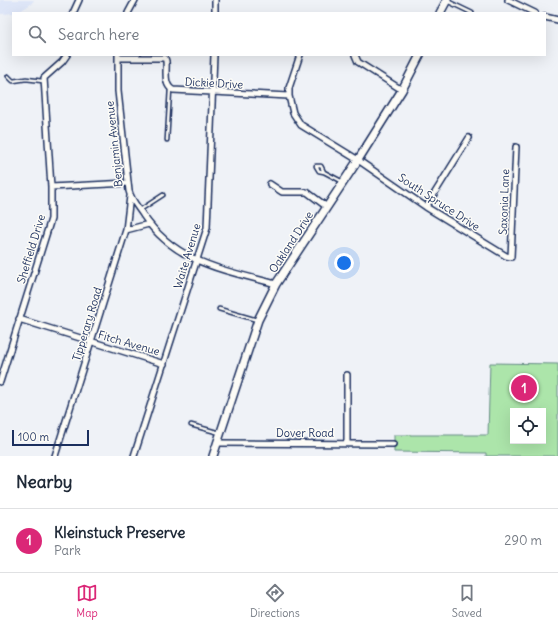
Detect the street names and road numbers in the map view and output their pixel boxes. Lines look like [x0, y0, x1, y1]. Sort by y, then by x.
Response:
street label: Dickie Drive [184, 74, 244, 92]
street label: Benjamin Avenue [103, 100, 125, 188]
street label: Saxonia Lane [496, 169, 512, 235]
street label: South Spruce Drive [396, 170, 483, 234]
street label: Oakland Drive [266, 209, 316, 275]
street label: Sheffield Drive [14, 213, 48, 285]
street label: Waite Avenue [170, 222, 204, 290]
street label: Tipperary Road [69, 285, 105, 363]
street label: Fitch Avenue [96, 327, 162, 359]
street label: Dover Road [276, 426, 335, 440]

